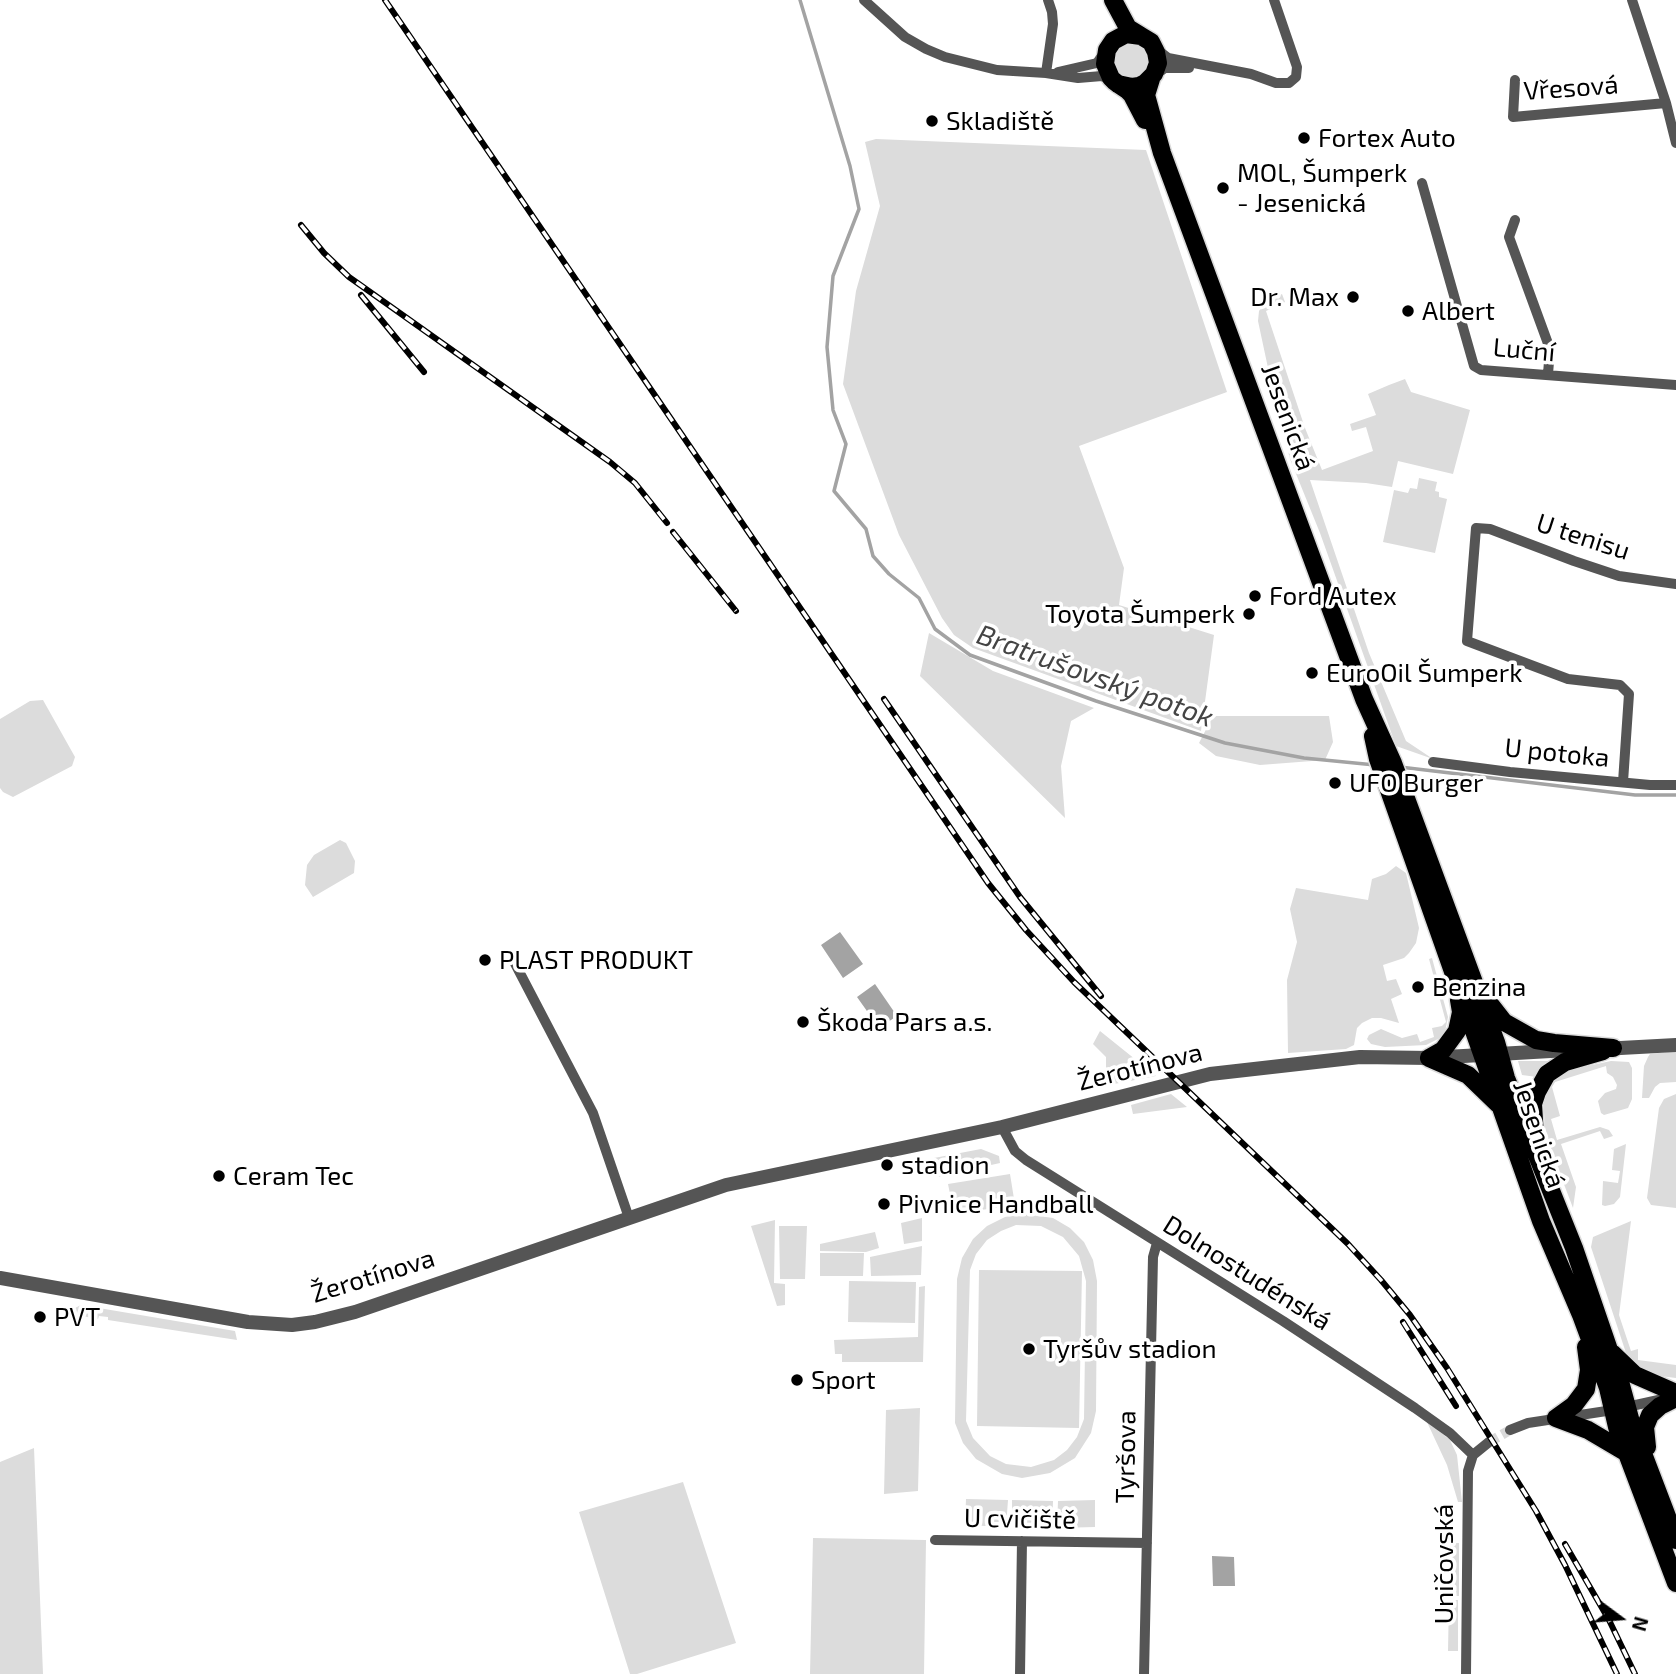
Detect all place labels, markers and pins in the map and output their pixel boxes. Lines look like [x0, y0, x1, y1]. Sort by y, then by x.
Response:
place label: Skladiště [946, 105, 1054, 137]
marker: Skladiště [924, 113, 940, 129]
place label: Fortex Auto [1318, 122, 1456, 154]
marker: Fortex Auto [1296, 130, 1312, 146]
place label: MOL, Šumperk - Jesenická [1237, 157, 1407, 218]
marker: MOL, Šumperk - Jesenická [1215, 180, 1231, 196]
place label: Dr. Max [1250, 281, 1339, 313]
marker: Dr. Max [1345, 289, 1361, 305]
place label: Albert [1422, 295, 1495, 327]
marker: Albert [1400, 303, 1416, 319]
place label: Ford Autex [1269, 580, 1397, 612]
marker: Ford Autex [1247, 588, 1263, 604]
place label: Toyota Šumperk [1045, 598, 1235, 630]
marker: Toyota Šumperk [1241, 606, 1257, 622]
place label: EuroOil Šumperk [1326, 657, 1522, 689]
marker: EuroOil Šumperk [1304, 665, 1320, 681]
place label: UFO Burger [1349, 767, 1483, 799]
marker: UFO Burger [1327, 775, 1343, 791]
place label: PLAST PRODUKT [499, 944, 693, 976]
marker: PLAST PRODUKT [477, 952, 493, 968]
place label: Benzina [1432, 971, 1526, 1003]
marker: Benzina [1410, 979, 1426, 995]
place label: Škoda Pars a.s. [817, 1006, 992, 1038]
marker: Škoda Pars a.s. [795, 1014, 811, 1030]
place label: stadion [901, 1149, 990, 1181]
marker: stadion [879, 1157, 895, 1173]
place label: Ceram Tec [233, 1160, 354, 1192]
marker: Ceram Tec [211, 1168, 227, 1184]
place label: Pivnice Handball [898, 1188, 1094, 1220]
marker: Pivnice Handball [876, 1196, 892, 1212]
place label: PVT [54, 1301, 100, 1333]
marker: PVT [32, 1309, 48, 1325]
place label: Tyršův stadion [1043, 1333, 1217, 1365]
marker: Tyršův stadion [1021, 1341, 1037, 1357]
place label: Sport [811, 1364, 876, 1396]
marker: Sport [789, 1372, 805, 1388]

